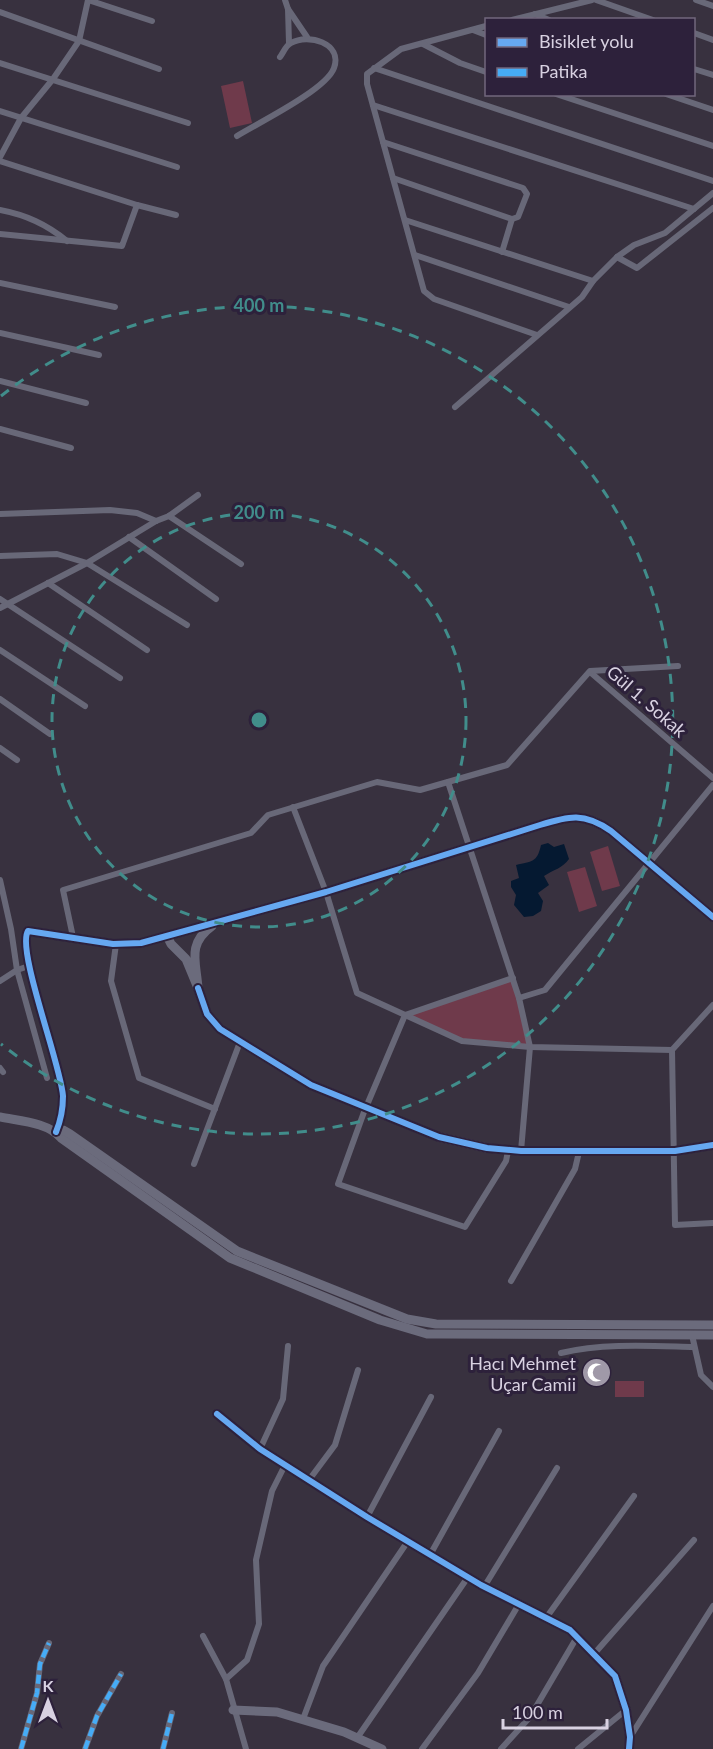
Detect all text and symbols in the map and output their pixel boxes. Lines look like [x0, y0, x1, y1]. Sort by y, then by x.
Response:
legend [485, 18, 695, 96]
text: Bisiklet yolu [539, 30, 634, 52]
text: Patika [539, 60, 588, 82]
text: 400 m [234, 294, 284, 316]
text: 200 m [234, 501, 284, 523]
street label: Gül 1. Sokak [603, 660, 692, 742]
centre of rings [249, 710, 269, 730]
place label: Hacı Mehmet Uçar Camii [469, 1352, 577, 1395]
mosque icon: Hacı Mehmet Uçar Camii [581, 1357, 613, 1389]
north arrow [18, 1671, 78, 1731]
text: K [43, 1676, 55, 1695]
scale bar [503, 1692, 606, 1730]
text: 100 m [512, 1701, 563, 1723]

